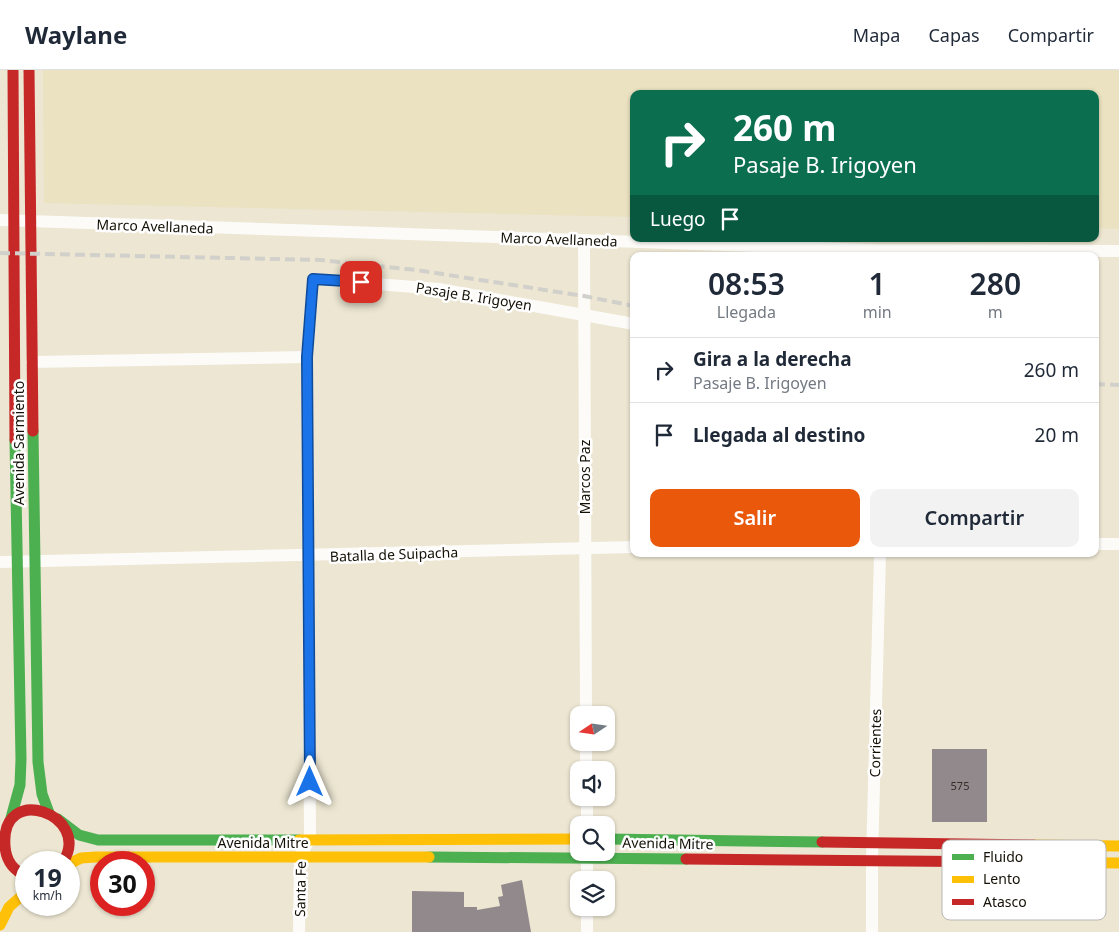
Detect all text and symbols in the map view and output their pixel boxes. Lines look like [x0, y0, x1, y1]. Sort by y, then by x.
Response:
text: Waylane [25, 18, 127, 51]
text: Mapa [853, 23, 900, 47]
text: Capas [928, 23, 980, 47]
text: Compartir [1008, 23, 1094, 47]
text: 260 m [733, 104, 836, 151]
icon: right [650, 110, 715, 175]
text: Pasaje B. Irigoyen [733, 149, 917, 179]
icon: arrive [716, 205, 744, 233]
text: Luego [650, 206, 706, 232]
street label: Marco Avellaneda [96, 214, 214, 238]
street label: Marco Avellaneda [500, 227, 618, 251]
pin [340, 261, 382, 303]
text: 08:53 [708, 263, 785, 304]
text: 1 [869, 263, 886, 304]
text: 280 [970, 263, 1021, 304]
icon: arrive [347, 268, 375, 296]
street label: Pasaje B. Irigoyen [415, 277, 533, 315]
text: Llegada [717, 301, 776, 323]
text: min [863, 301, 892, 323]
text: m [988, 301, 1003, 323]
text: Gira a la derecha [693, 346, 852, 372]
icon: right [650, 356, 678, 384]
text: 260 m [1024, 357, 1079, 383]
text: Pasaje B. Irigoyen [693, 372, 827, 394]
street label: Avenida Sarmiento [9, 381, 28, 505]
icon: arrive [650, 421, 678, 449]
text: Llegada al destino [693, 422, 865, 448]
text: 20 m [1035, 422, 1079, 448]
street label: Marcos Paz [575, 439, 594, 514]
button: Salir [650, 489, 860, 547]
button: Compartir [870, 489, 1079, 547]
street label: Batalla de Suipacha [330, 542, 458, 566]
north arrow [570, 706, 615, 751]
map controls [570, 706, 615, 916]
street label: Corrientes [865, 708, 885, 778]
position arrow [283, 755, 335, 807]
button: sound [570, 761, 615, 806]
house number: 575 [951, 778, 969, 793]
button: search [570, 816, 615, 861]
street label: Avenida Mitre [217, 833, 309, 852]
street label: Avenida Mitre [622, 833, 714, 853]
legend [942, 840, 1106, 920]
text: Fluido [983, 847, 1023, 866]
speed limit sign: 30 [90, 851, 155, 916]
text: 19 [33, 860, 62, 894]
street label: Santa Fe [290, 861, 310, 917]
text: Lento [983, 869, 1020, 888]
button: layers [570, 871, 615, 916]
text: km/h [33, 887, 62, 904]
text: Atasco [983, 892, 1027, 911]

